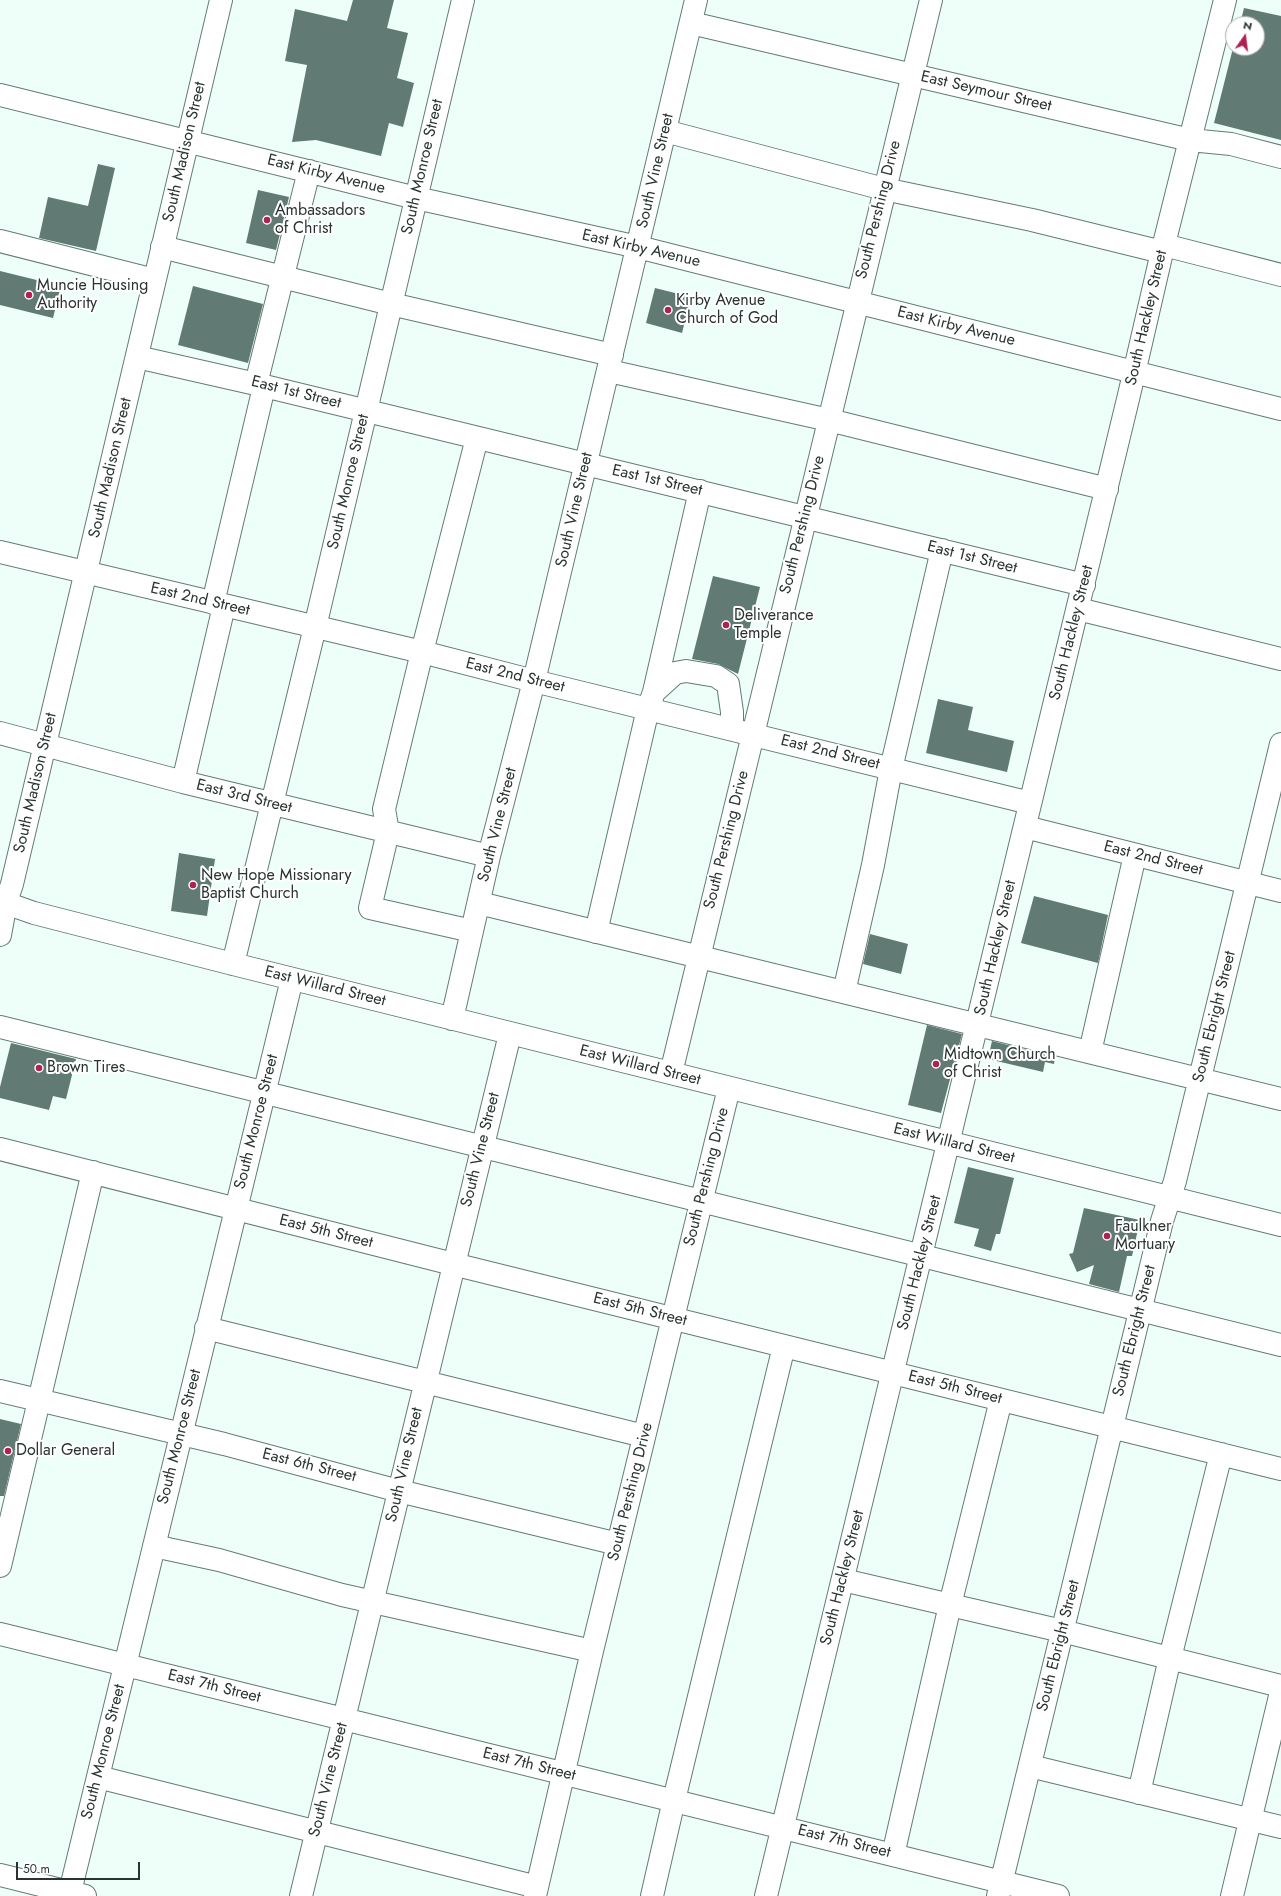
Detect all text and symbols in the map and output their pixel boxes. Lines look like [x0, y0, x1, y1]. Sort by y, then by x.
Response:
north arrow [1225, 16, 1265, 56]
text: N [1241, 17, 1254, 34]
street label: East Seymour Street [919, 68, 1053, 116]
street label: South Madison Street [160, 80, 210, 224]
street label: South Monroe Street [398, 97, 448, 237]
street label: South Vine Street [633, 112, 679, 230]
street label: South Pershing Drive [853, 139, 905, 281]
street label: East Kirby Avenue [265, 151, 387, 199]
place label: Ambassadors of Christ [275, 201, 365, 239]
marker: Ambassadors of Christ [262, 215, 272, 225]
street label: East Kirby Avenue [580, 226, 702, 272]
street label: South Hackley Street [1122, 248, 1172, 388]
place label: Muncie Housing Authority [37, 276, 148, 314]
marker: Muncie Housing Authority [24, 290, 34, 300]
place label: Kirby Avenue Church of God [676, 291, 778, 329]
street label: East Kirby Avenue [895, 303, 1017, 351]
marker: Kirby Avenue Church of God [663, 305, 673, 315]
street label: East 1st Street [249, 373, 343, 413]
street label: South Madison Street [86, 396, 136, 540]
street label: South Monroe Street [324, 412, 374, 552]
street label: South Vine Street [552, 451, 598, 569]
street label: South Pershing Drive [777, 454, 829, 596]
street label: East 1st Street [610, 461, 704, 501]
street label: East 1st Street [925, 538, 1019, 578]
street label: South Hackley Street [1046, 564, 1098, 702]
street label: East 2nd Street [149, 579, 251, 621]
place label: Deliverance Temple [734, 606, 813, 644]
marker: Deliverance Temple [721, 620, 731, 630]
street label: East 2nd Street [464, 654, 566, 698]
street label: South Madison Street [11, 711, 61, 855]
street label: East 2nd Street [779, 731, 881, 775]
street label: South Vine Street [474, 766, 522, 884]
street label: South Pershing Drive [701, 769, 753, 911]
street label: East 3rd Street [194, 776, 294, 818]
street label: East 2nd Street [1102, 837, 1204, 881]
place label: New Hope Missionary Baptist Church [201, 866, 351, 904]
street label: South Hackley Street [971, 878, 1021, 1018]
marker: New Hope Missionary Baptist Church [188, 880, 198, 890]
street label: South Ebright Street [1189, 949, 1241, 1085]
street label: East Willard Street [262, 963, 388, 1011]
street label: East Willard Street [577, 1042, 703, 1090]
place label: Midtown Church of Christ [944, 1045, 1056, 1083]
street label: South Monroe Street [231, 1053, 283, 1191]
place label: Brown Tires [47, 1058, 125, 1078]
marker: Midtown Church of Christ [931, 1059, 941, 1069]
marker: Brown Tires [34, 1063, 44, 1073]
street label: South Vine Street [457, 1091, 505, 1209]
street label: South Pershing Drive [681, 1106, 733, 1248]
street label: East Willard Street [891, 1120, 1017, 1168]
street label: South Hackley Street [894, 1194, 946, 1332]
street label: East 5th Street [277, 1211, 375, 1253]
place label: Faulkner Mortuary [1115, 1217, 1175, 1255]
marker: Faulkner Mortuary [1102, 1231, 1112, 1241]
street label: South Ebright Street [1109, 1263, 1161, 1399]
street label: East 5th Street [591, 1289, 689, 1331]
street label: East 5th Street [906, 1367, 1004, 1409]
street label: South Monroe Street [154, 1368, 206, 1506]
street label: South Vine Street [382, 1406, 428, 1524]
street label: South Pershing Drive [605, 1421, 657, 1563]
place label: Dollar General [16, 1441, 115, 1461]
street label: East 6th Street [260, 1445, 358, 1487]
marker: Dollar General [3, 1446, 13, 1456]
street label: South Hackley Street [817, 1509, 869, 1647]
street label: South Ebright Street [1033, 1578, 1085, 1714]
street label: East 7th Street [165, 1666, 263, 1708]
street label: South Monroe Street [78, 1683, 130, 1821]
street label: South Vine Street [305, 1721, 353, 1839]
street label: East 7th Street [480, 1744, 578, 1786]
street label: East 7th Street [795, 1821, 893, 1863]
scale bar [18, 1854, 142, 1880]
text: 50 m [23, 1860, 50, 1878]

